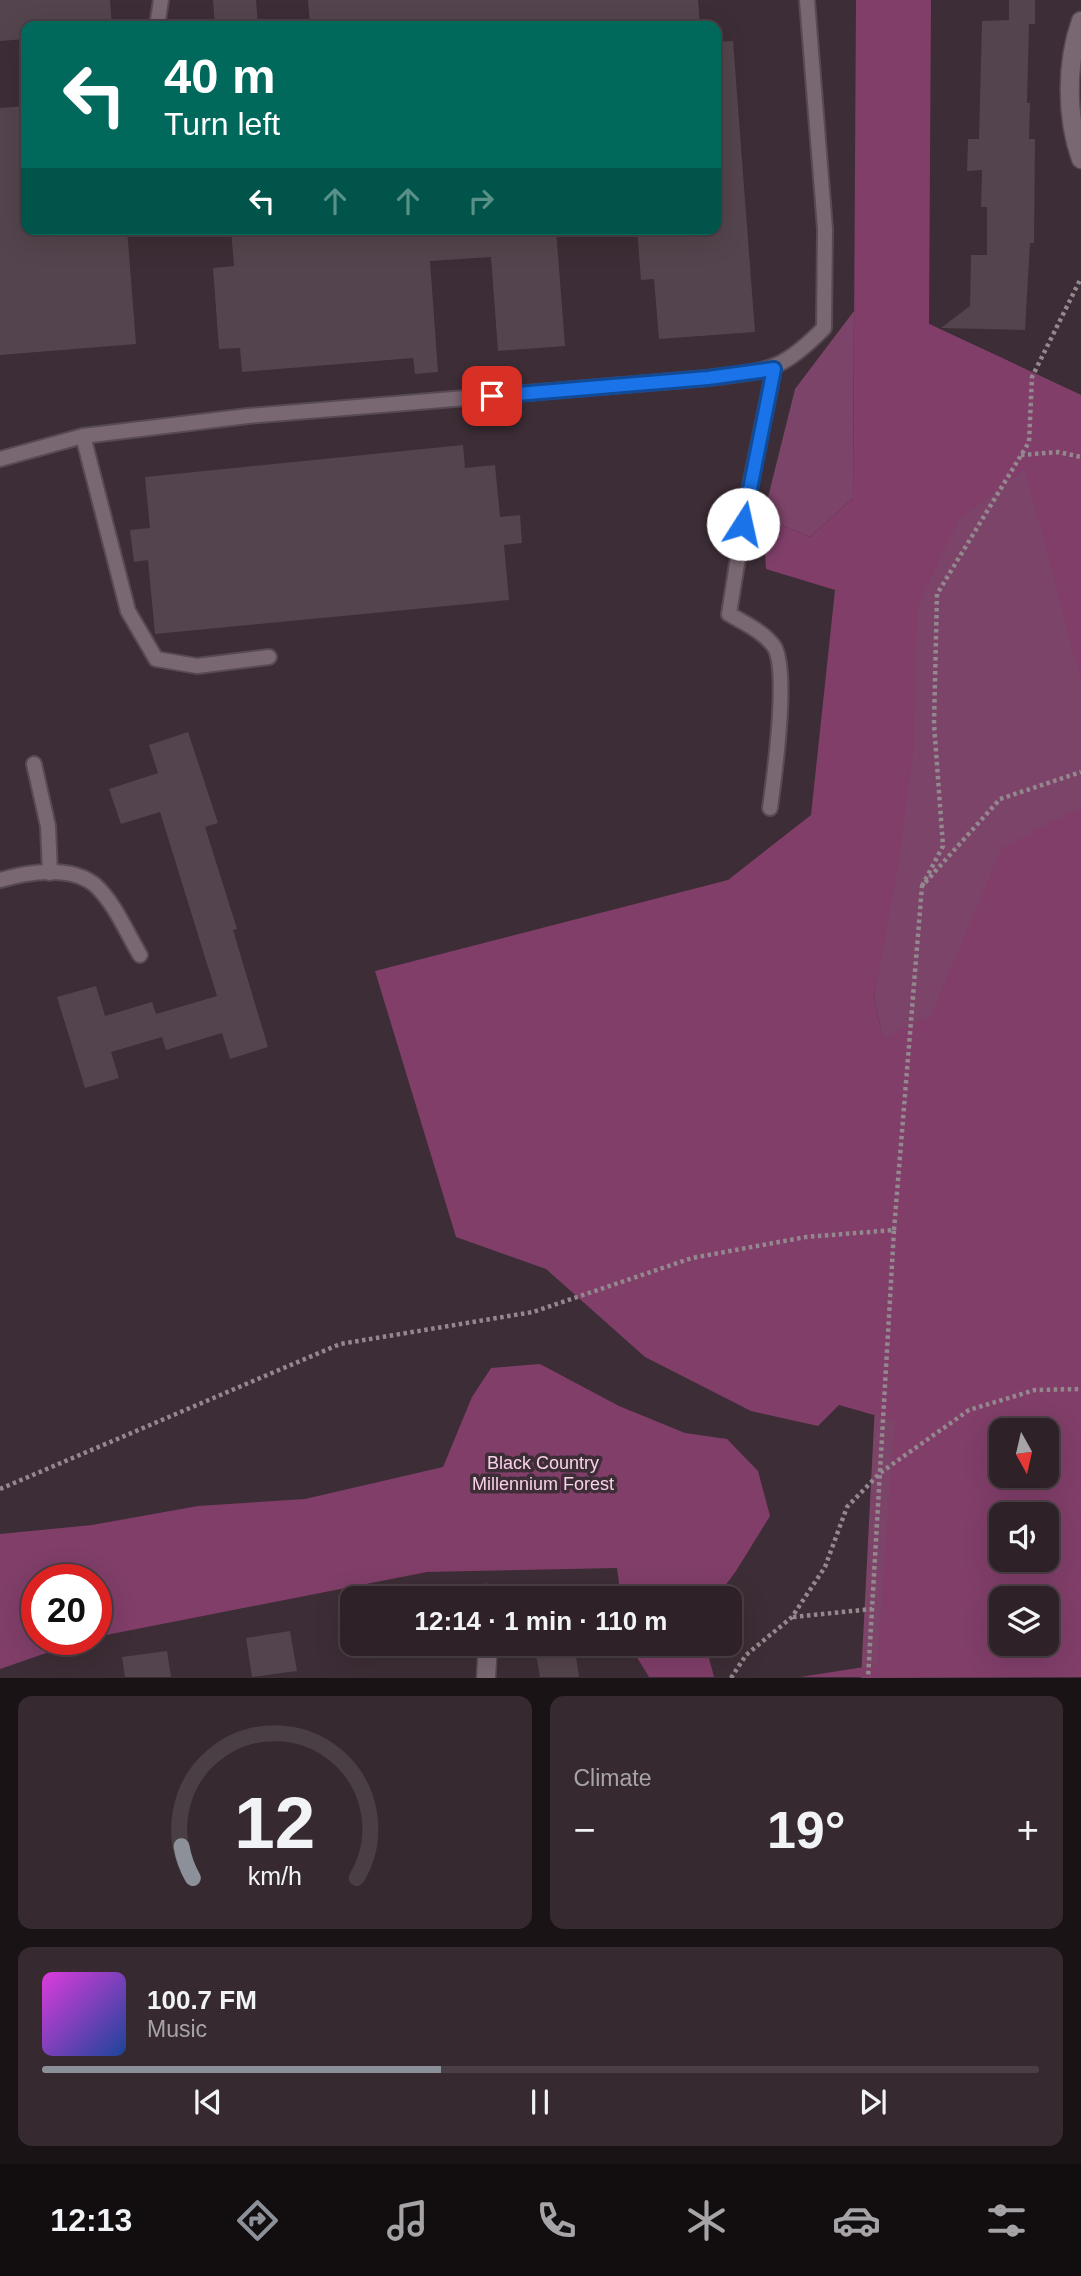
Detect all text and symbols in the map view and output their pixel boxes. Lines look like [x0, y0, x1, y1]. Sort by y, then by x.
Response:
icon: left [49, 49, 140, 140]
text: 40 m [164, 49, 276, 103]
text: Turn left [164, 106, 280, 142]
icon: left [243, 182, 281, 220]
icon: ahead [316, 182, 354, 220]
icon: ahead [389, 182, 427, 220]
icon: right [462, 182, 500, 220]
pin [462, 366, 522, 426]
icon: arrive [473, 377, 511, 415]
position arrow [706, 487, 780, 561]
north arrow [989, 1418, 1059, 1488]
map controls [989, 1418, 1059, 1656]
park label: Black Country Millennium Forest [472, 1453, 614, 1494]
button: sound [989, 1502, 1059, 1572]
speed limit sign: 20 [21, 1564, 112, 1655]
button: layers [989, 1586, 1059, 1656]
text: 12:14 · 1 min · 110 m [415, 1606, 667, 1636]
text: Climate [574, 1765, 651, 1791]
text: 12 [234, 1783, 315, 1864]
text: 19° [767, 1801, 846, 1859]
text: − [574, 1809, 596, 1851]
text: + [1017, 1809, 1039, 1851]
text: km/h [248, 1862, 302, 1890]
text: 100.7 FM [147, 1985, 257, 2015]
text: Music [147, 2016, 207, 2042]
icon: previous [189, 2083, 227, 2121]
icon: pause [521, 2083, 559, 2121]
icon: next [854, 2083, 892, 2121]
icon: directions [233, 2196, 282, 2245]
icon: music [383, 2196, 432, 2245]
icon: phone [532, 2196, 581, 2245]
icon: climate [682, 2196, 731, 2245]
icon: car [832, 2196, 881, 2245]
icon: filters [982, 2196, 1031, 2245]
text: 12:13 [50, 2202, 132, 2238]

